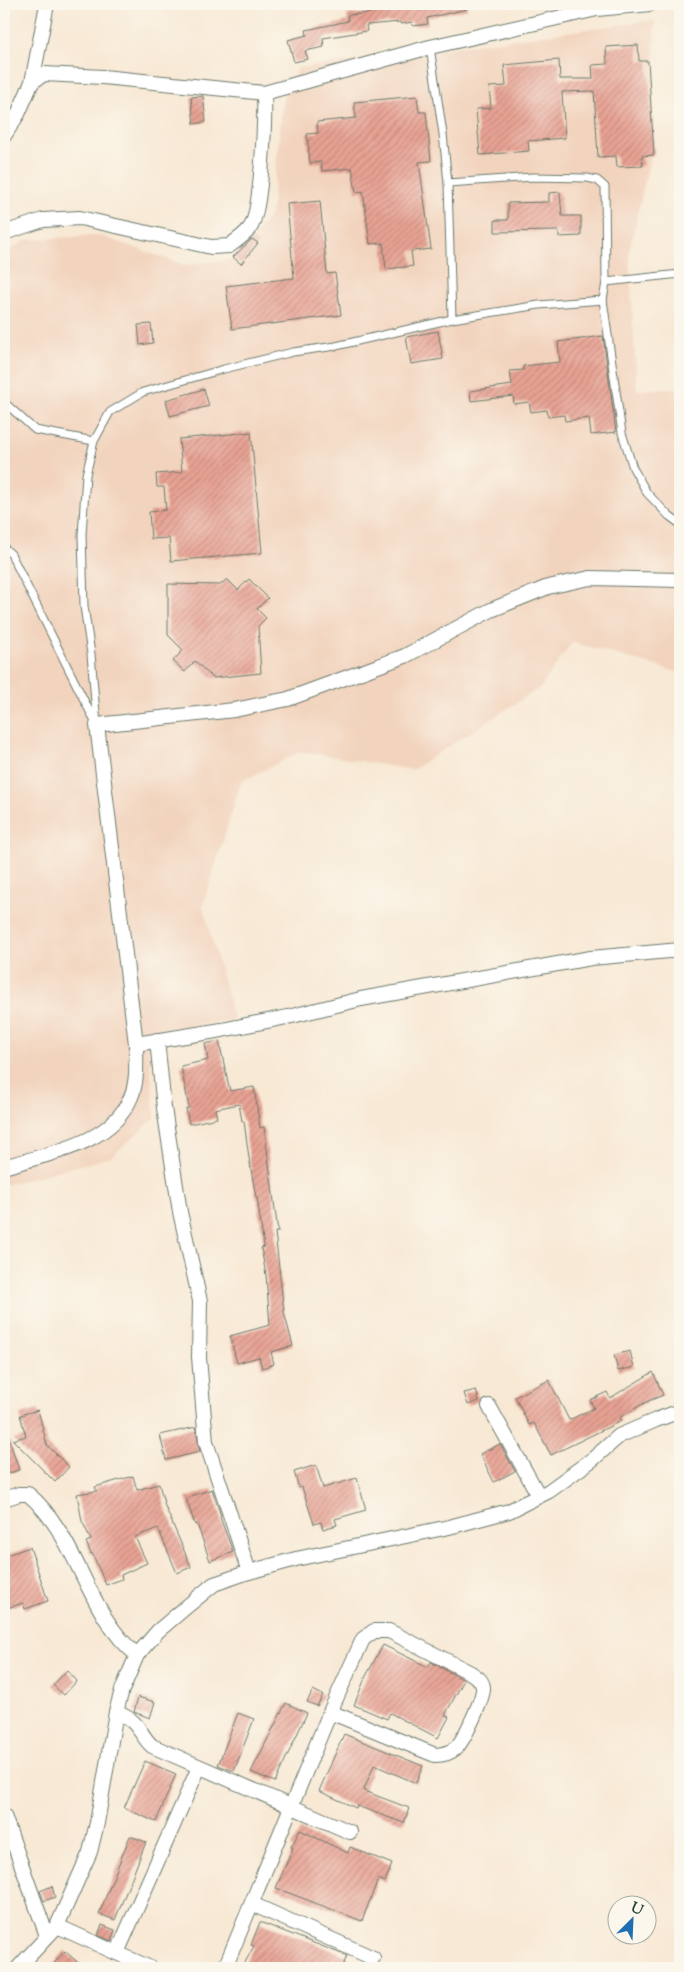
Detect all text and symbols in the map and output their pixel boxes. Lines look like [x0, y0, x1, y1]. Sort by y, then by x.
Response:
north arrow [606, 1894, 656, 1944]
text: U [627, 1898, 646, 1922]

